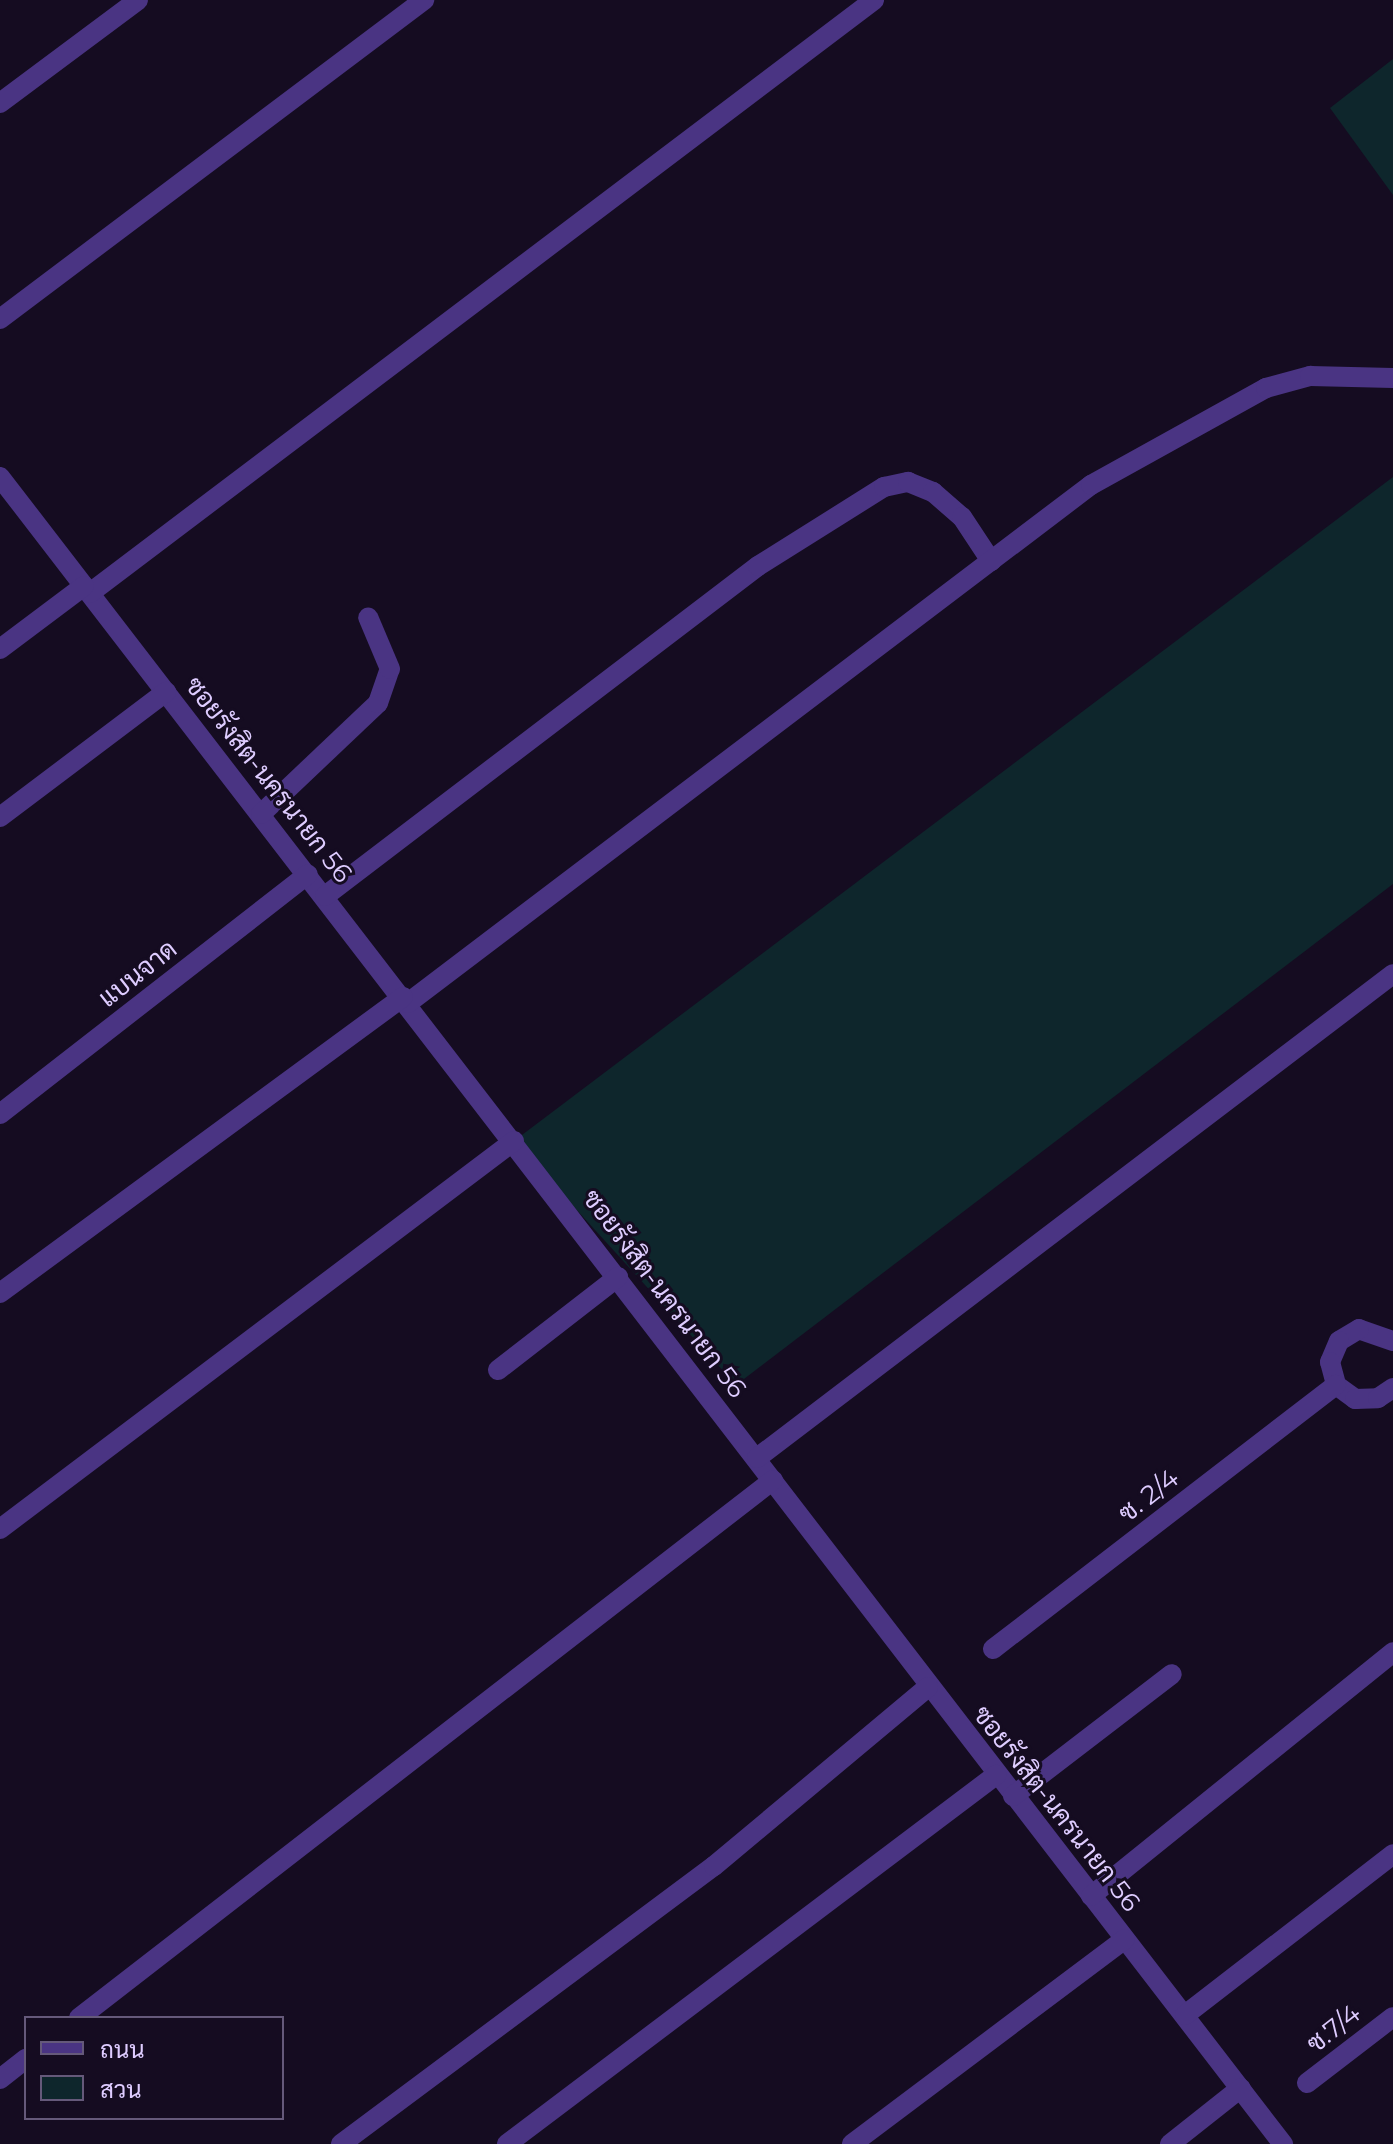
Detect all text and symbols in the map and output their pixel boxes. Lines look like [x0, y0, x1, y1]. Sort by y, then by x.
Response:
street label: ซอยรังสิต-นครนายก 56 [178, 671, 358, 889]
street label: แบนจาด [93, 934, 183, 1014]
street label: ซอยรังสิต-นครนายก 56 [576, 1184, 752, 1404]
street label: ซ. 2/4 [1113, 1463, 1185, 1529]
street label: ซอยรังสิต-นครนายก 56 [966, 1700, 1146, 1918]
street label: ซ.7/4 [1301, 1998, 1367, 2060]
legend [24, 2016, 284, 2120]
text: ถนน [100, 2035, 145, 2064]
text: สวน [100, 2075, 142, 2104]

